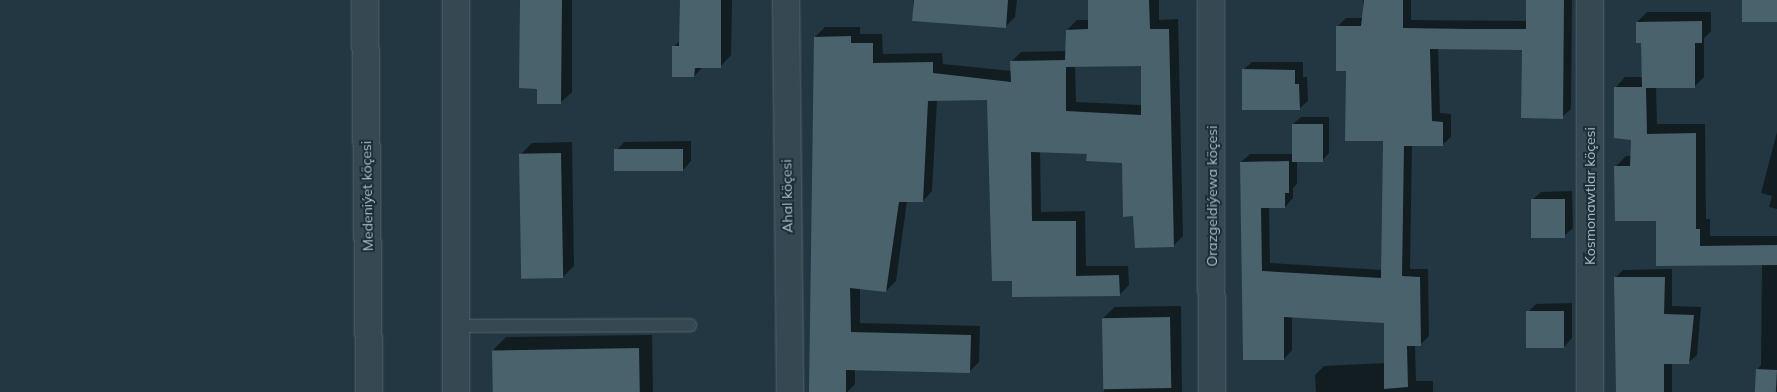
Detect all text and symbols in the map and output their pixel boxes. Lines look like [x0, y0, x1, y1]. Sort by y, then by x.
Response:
street label: Orazgeldiýewa köçesi [1204, 125, 1220, 267]
street label: Kosmonawtlar köçesi [1582, 127, 1598, 265]
street label: Medeniýet köçesi [358, 141, 376, 251]
street label: Ahal köçesi [778, 159, 796, 233]

